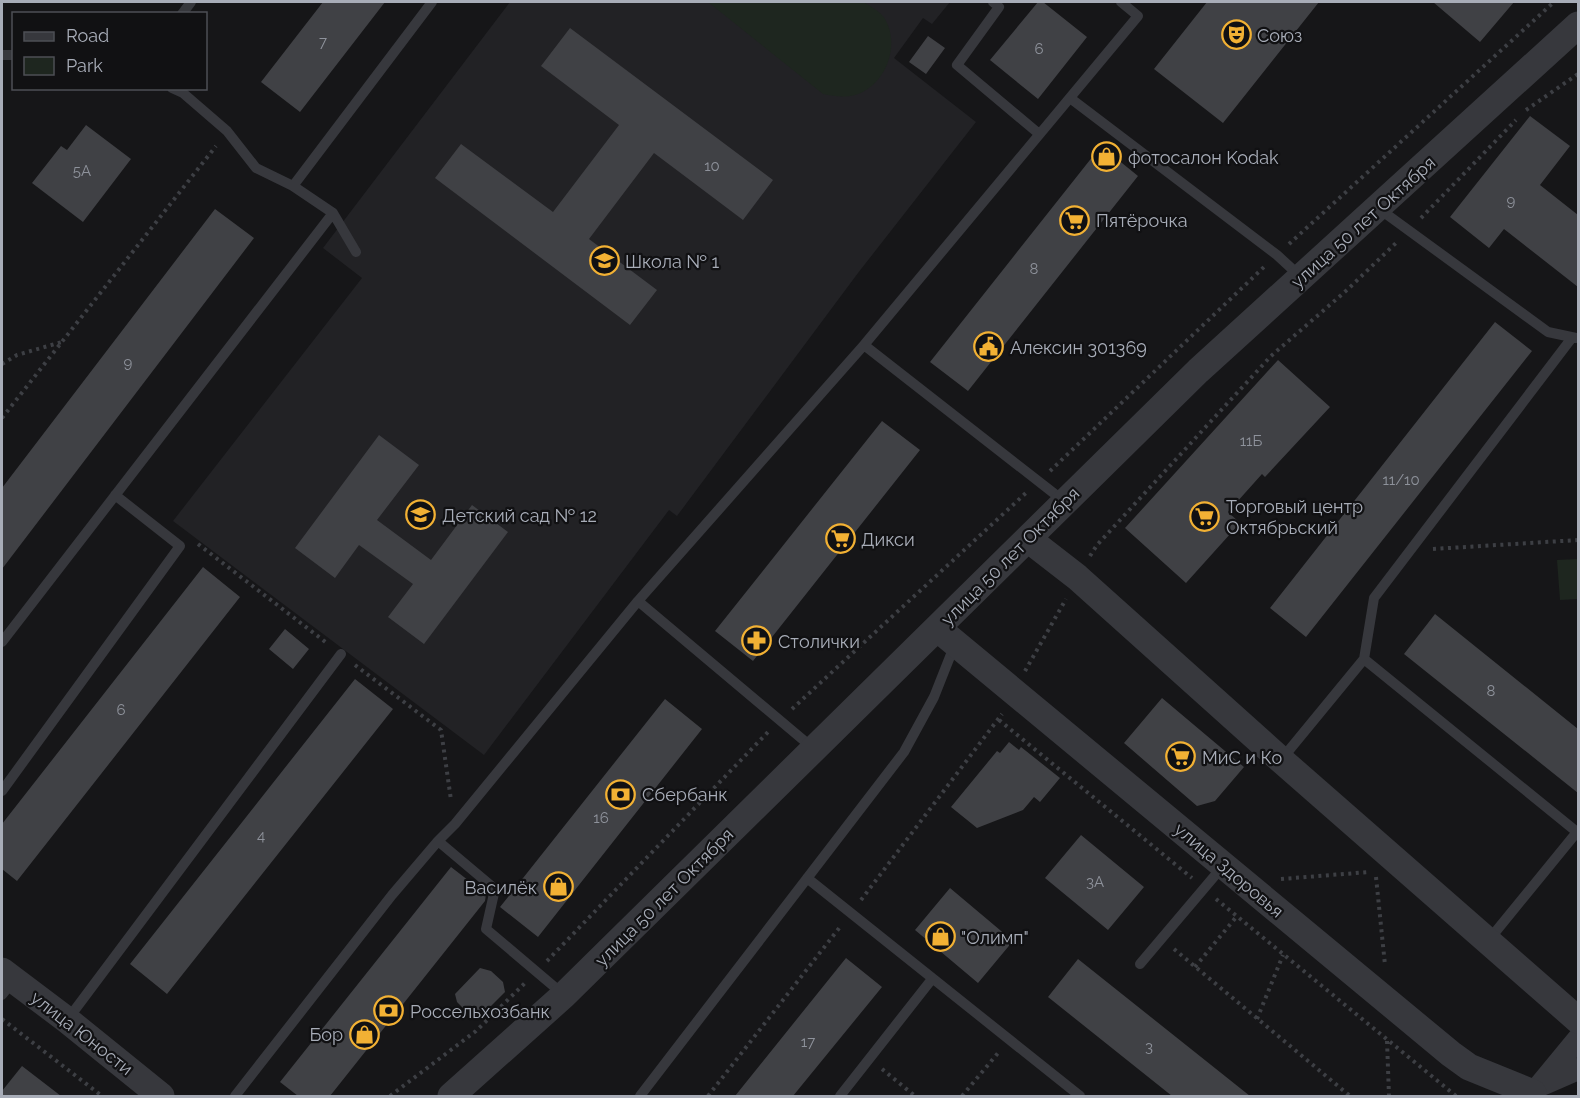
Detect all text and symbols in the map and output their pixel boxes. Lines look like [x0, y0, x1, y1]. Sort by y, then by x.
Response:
legend [12, 12, 207, 90]
theatre icon: Союз [1220, 19, 1252, 51]
text: Road [66, 25, 109, 46]
place label: Союз [1257, 25, 1302, 46]
house number: 7 [319, 33, 327, 51]
house number: 6 [1034, 40, 1044, 58]
text: Park [66, 55, 103, 76]
shop icon: фотосалон Kodak [1091, 141, 1123, 173]
place label: фотосалон Kodak [1128, 147, 1279, 168]
street label: улица 50 лет Октября [1287, 152, 1439, 292]
house number: 10 [704, 157, 720, 175]
house number: 5А [73, 162, 91, 180]
house number: 9 [1507, 192, 1516, 210]
supermarket icon: Пятёрочка [1059, 204, 1091, 236]
place label: Пятёрочка [1096, 210, 1188, 231]
school or university icon: Школа № 1 [588, 245, 620, 277]
place label: Школа № 1 [625, 251, 719, 272]
house number: 8 [1030, 260, 1039, 278]
public building icon: Алексин 301369 [973, 331, 1005, 363]
place label: Алексин 301369 [1010, 337, 1147, 358]
house number: 9 [124, 354, 133, 372]
house number: 11Б [1240, 432, 1263, 450]
house number: 11/10 [1382, 471, 1420, 489]
street label: улица 50 лет Октября [937, 483, 1083, 629]
place label: Торговый центр Октябрьский [1226, 496, 1363, 538]
school or university icon: Детский сад № 12 [405, 499, 437, 531]
supermarket icon: Торговый центр Октябрьский [1189, 500, 1221, 532]
place label: Детский сад № 12 [442, 505, 597, 526]
supermarket icon: Дикси [824, 523, 856, 555]
place label: Дикси [861, 529, 915, 550]
pharmacy icon: Столички [741, 625, 773, 657]
place label: Столички [778, 631, 860, 652]
house number: 8 [1487, 682, 1496, 700]
house number: 6 [116, 701, 126, 719]
supermarket icon: МиС и Ко [1165, 741, 1197, 773]
place label: МиС и Ко [1202, 747, 1282, 768]
bank icon: Сбербанк [605, 778, 637, 810]
place label: Сбербанк [642, 784, 728, 805]
house number: 16 [593, 809, 609, 827]
street label: улица Здоровья [1170, 818, 1288, 922]
street label: улица 50 лет Октября [591, 824, 737, 970]
house number: 4 [257, 827, 265, 845]
shop icon: Василёк [542, 871, 574, 903]
house number: 3А [1086, 873, 1104, 891]
place label: Василёк [464, 877, 537, 898]
shop icon: "Олимп" [924, 921, 956, 953]
place label: "Олимп" [961, 927, 1029, 948]
street label: улица Юности [27, 987, 137, 1079]
bank icon: Россельхозбанк [373, 995, 405, 1027]
place label: Россельхозбанк [410, 1001, 550, 1022]
shop icon: Бор [348, 1018, 380, 1050]
place label: Бор [309, 1024, 343, 1045]
house number: 17 [801, 1033, 815, 1051]
house number: 3 [1145, 1038, 1153, 1056]

